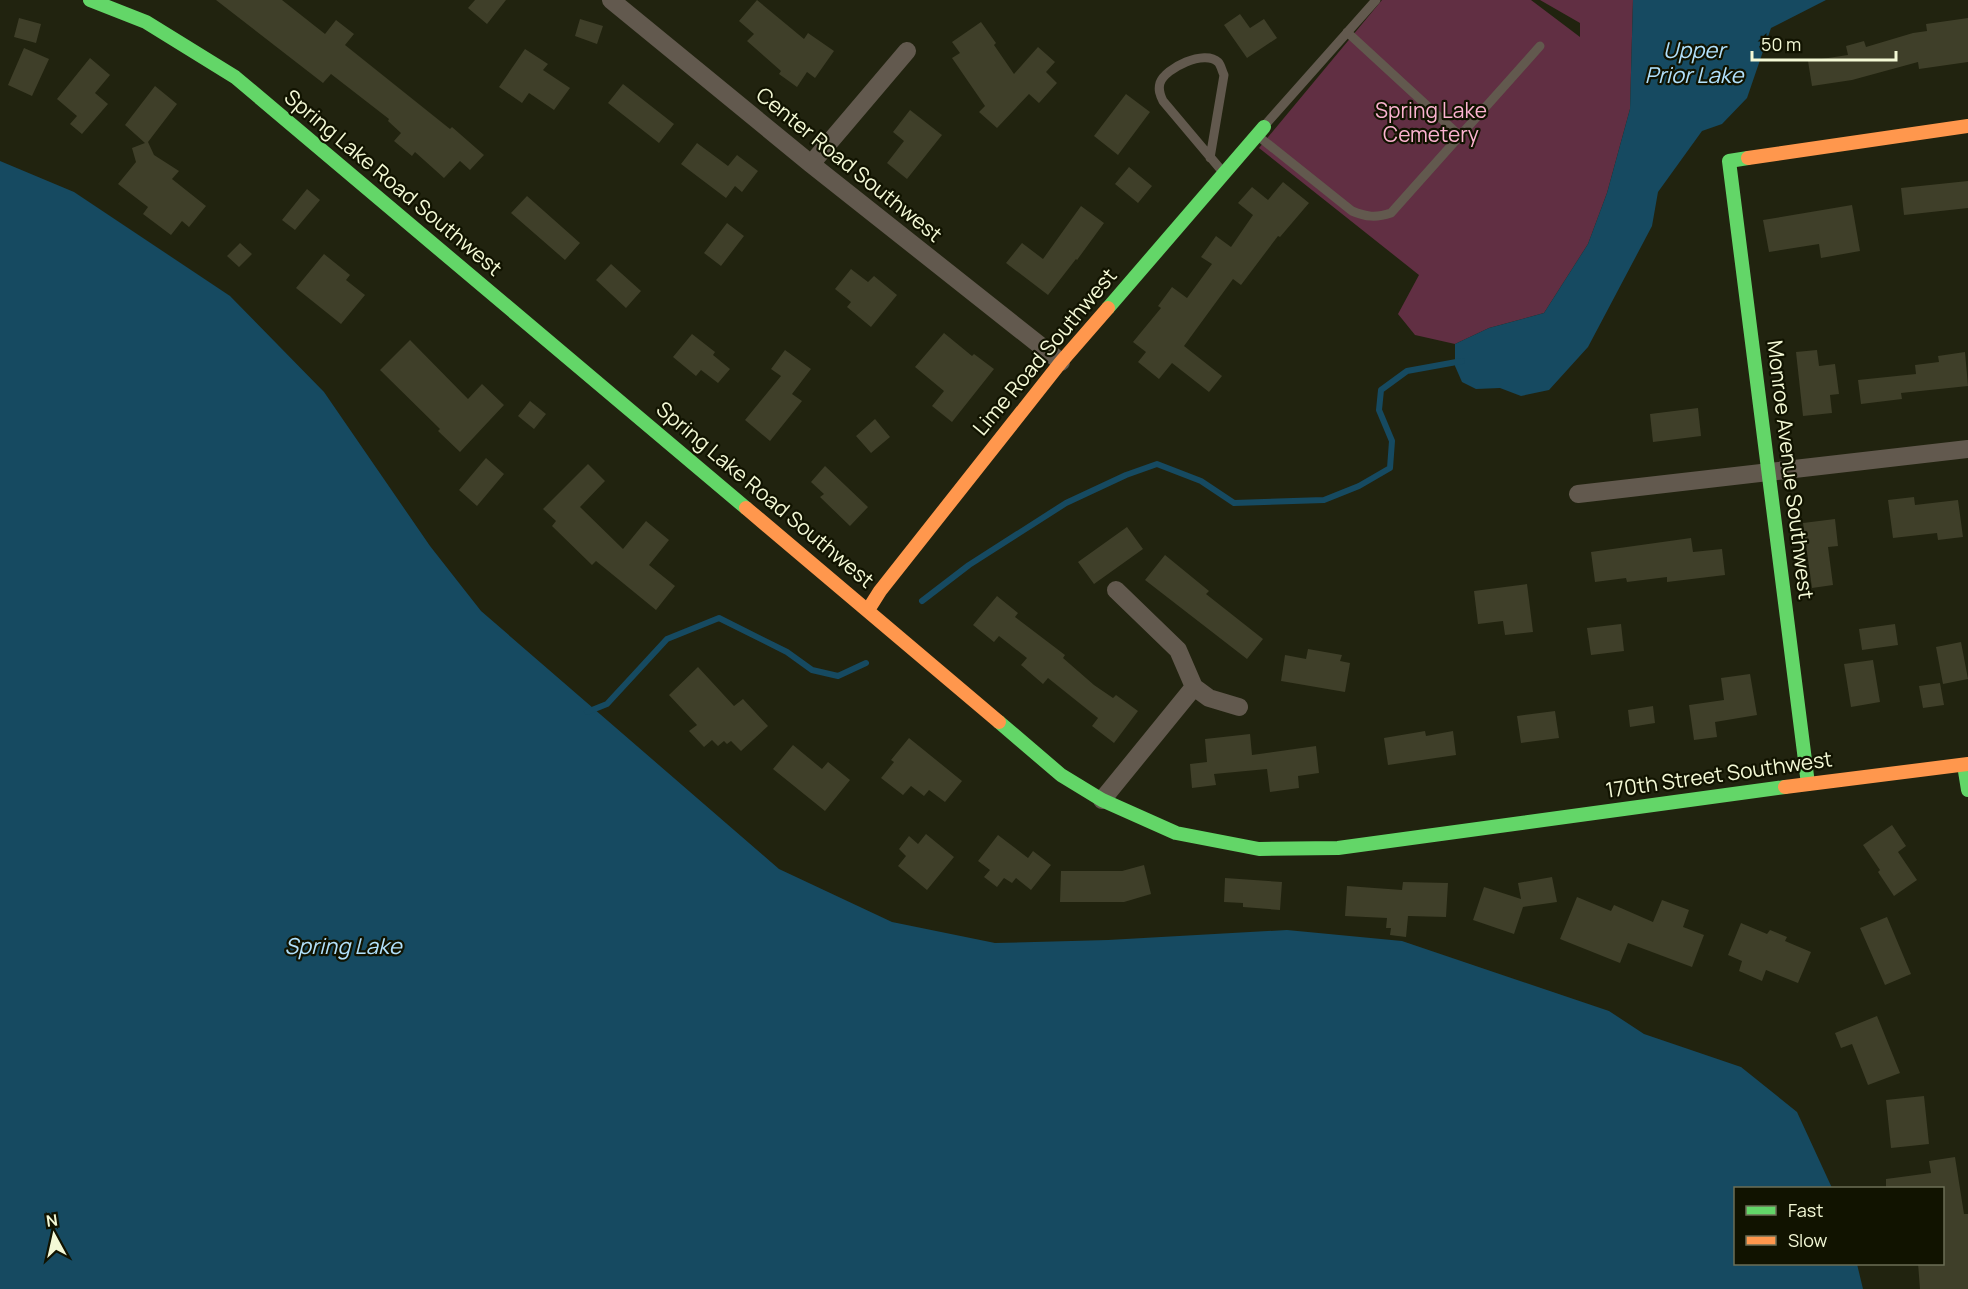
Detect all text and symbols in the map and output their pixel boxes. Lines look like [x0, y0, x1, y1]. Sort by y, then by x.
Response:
scale bar [1752, 24, 1896, 62]
text: 50 m [1761, 32, 1801, 56]
water label: Upper Prior Lake [1645, 35, 1744, 90]
street label: Center Road Southwest [751, 80, 948, 248]
street label: Spring Lake Road Southwest [279, 83, 508, 282]
park label: Spring Lake Cemetery [1375, 96, 1487, 148]
street label: Lime Road Southwest [966, 262, 1122, 441]
street label: Monroe Avenue Southwest [1761, 339, 1821, 601]
street label: Spring Lake Road Southwest [651, 395, 880, 594]
street label: 170th Street Southwest [1604, 744, 1834, 804]
water label: Spring Lake [284, 931, 403, 961]
legend [1734, 1187, 1944, 1265]
text: Fast [1788, 1198, 1823, 1222]
north arrow [24, 1205, 84, 1265]
text: N [45, 1208, 59, 1232]
text: Slow [1788, 1228, 1828, 1252]

